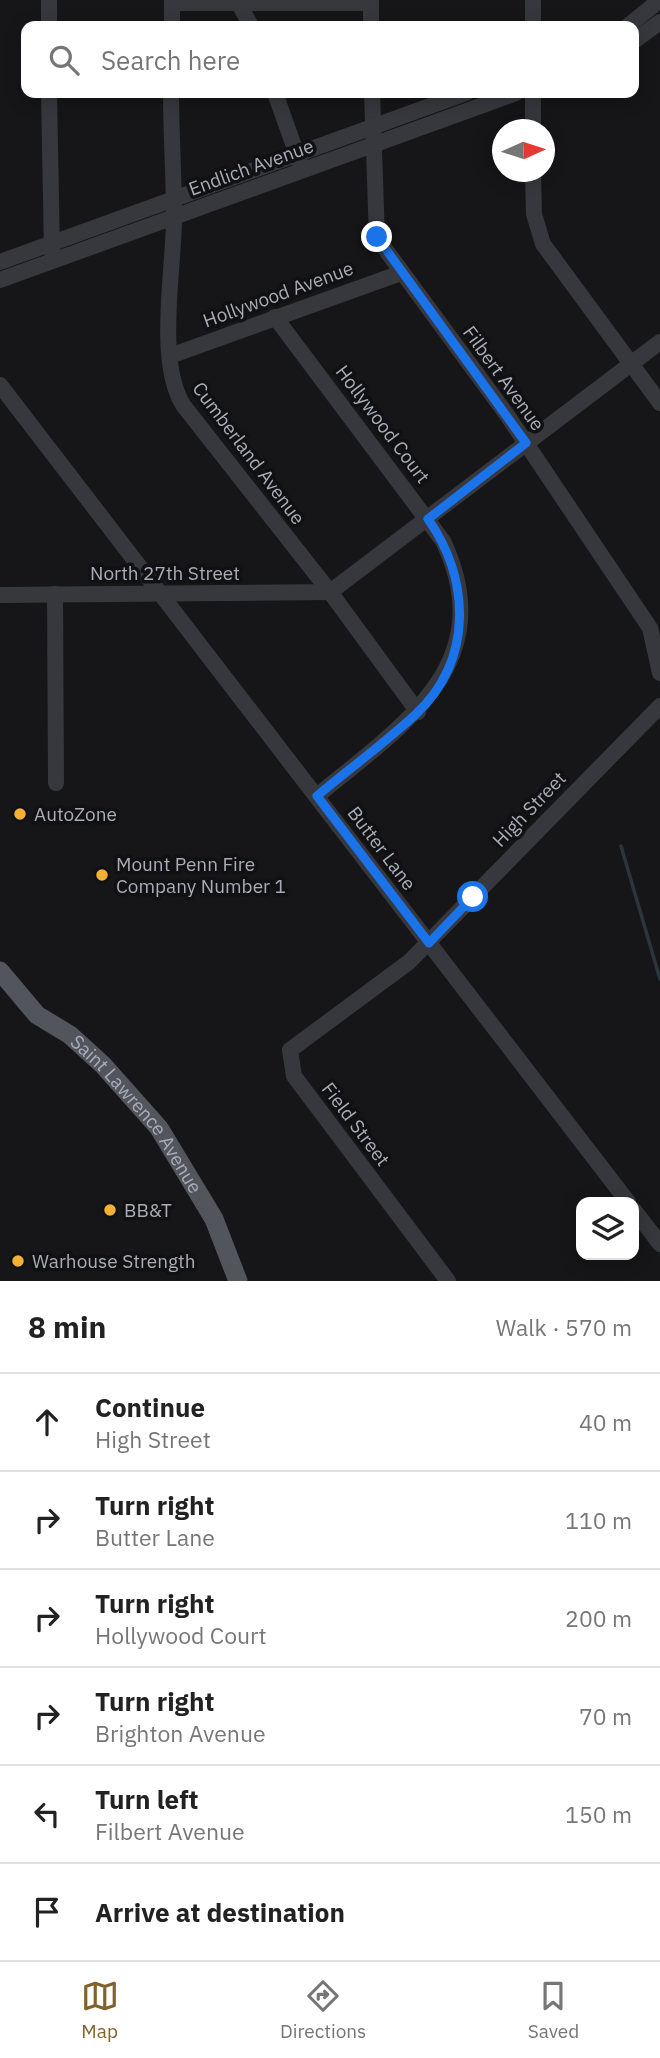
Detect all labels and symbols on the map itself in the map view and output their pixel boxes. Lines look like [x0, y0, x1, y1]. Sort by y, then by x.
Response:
north arrow [492, 119, 555, 182]
street label: Endlich Avenue [185, 133, 317, 201]
route end [361, 221, 392, 252]
street label: Hollywood Avenue [200, 256, 356, 332]
street label: Filbert Avenue [458, 321, 550, 435]
street label: Hollywood Court [331, 360, 435, 488]
street label: Cumberland Avenue [187, 377, 311, 529]
street label: North 27th Street [90, 561, 240, 585]
street label: High Street [487, 766, 571, 852]
street label: Butter Lane [343, 801, 421, 895]
place label: AutoZone [34, 802, 117, 826]
marker: AutoZone [12, 806, 28, 822]
place label: Mount Penn Fire Company Number 1 [116, 852, 286, 898]
marker: Mount Penn Fire Company Number 1 [94, 867, 110, 883]
route start [457, 881, 488, 912]
street label: Saint Lawrence Avenue [66, 1029, 208, 1198]
street label: Field Street [317, 1077, 395, 1171]
place label: BB&T [124, 1198, 172, 1222]
marker: BB&T [102, 1202, 118, 1218]
place label: Warhouse Strength [32, 1249, 196, 1273]
marker: Warhouse Strength [10, 1253, 26, 1269]

